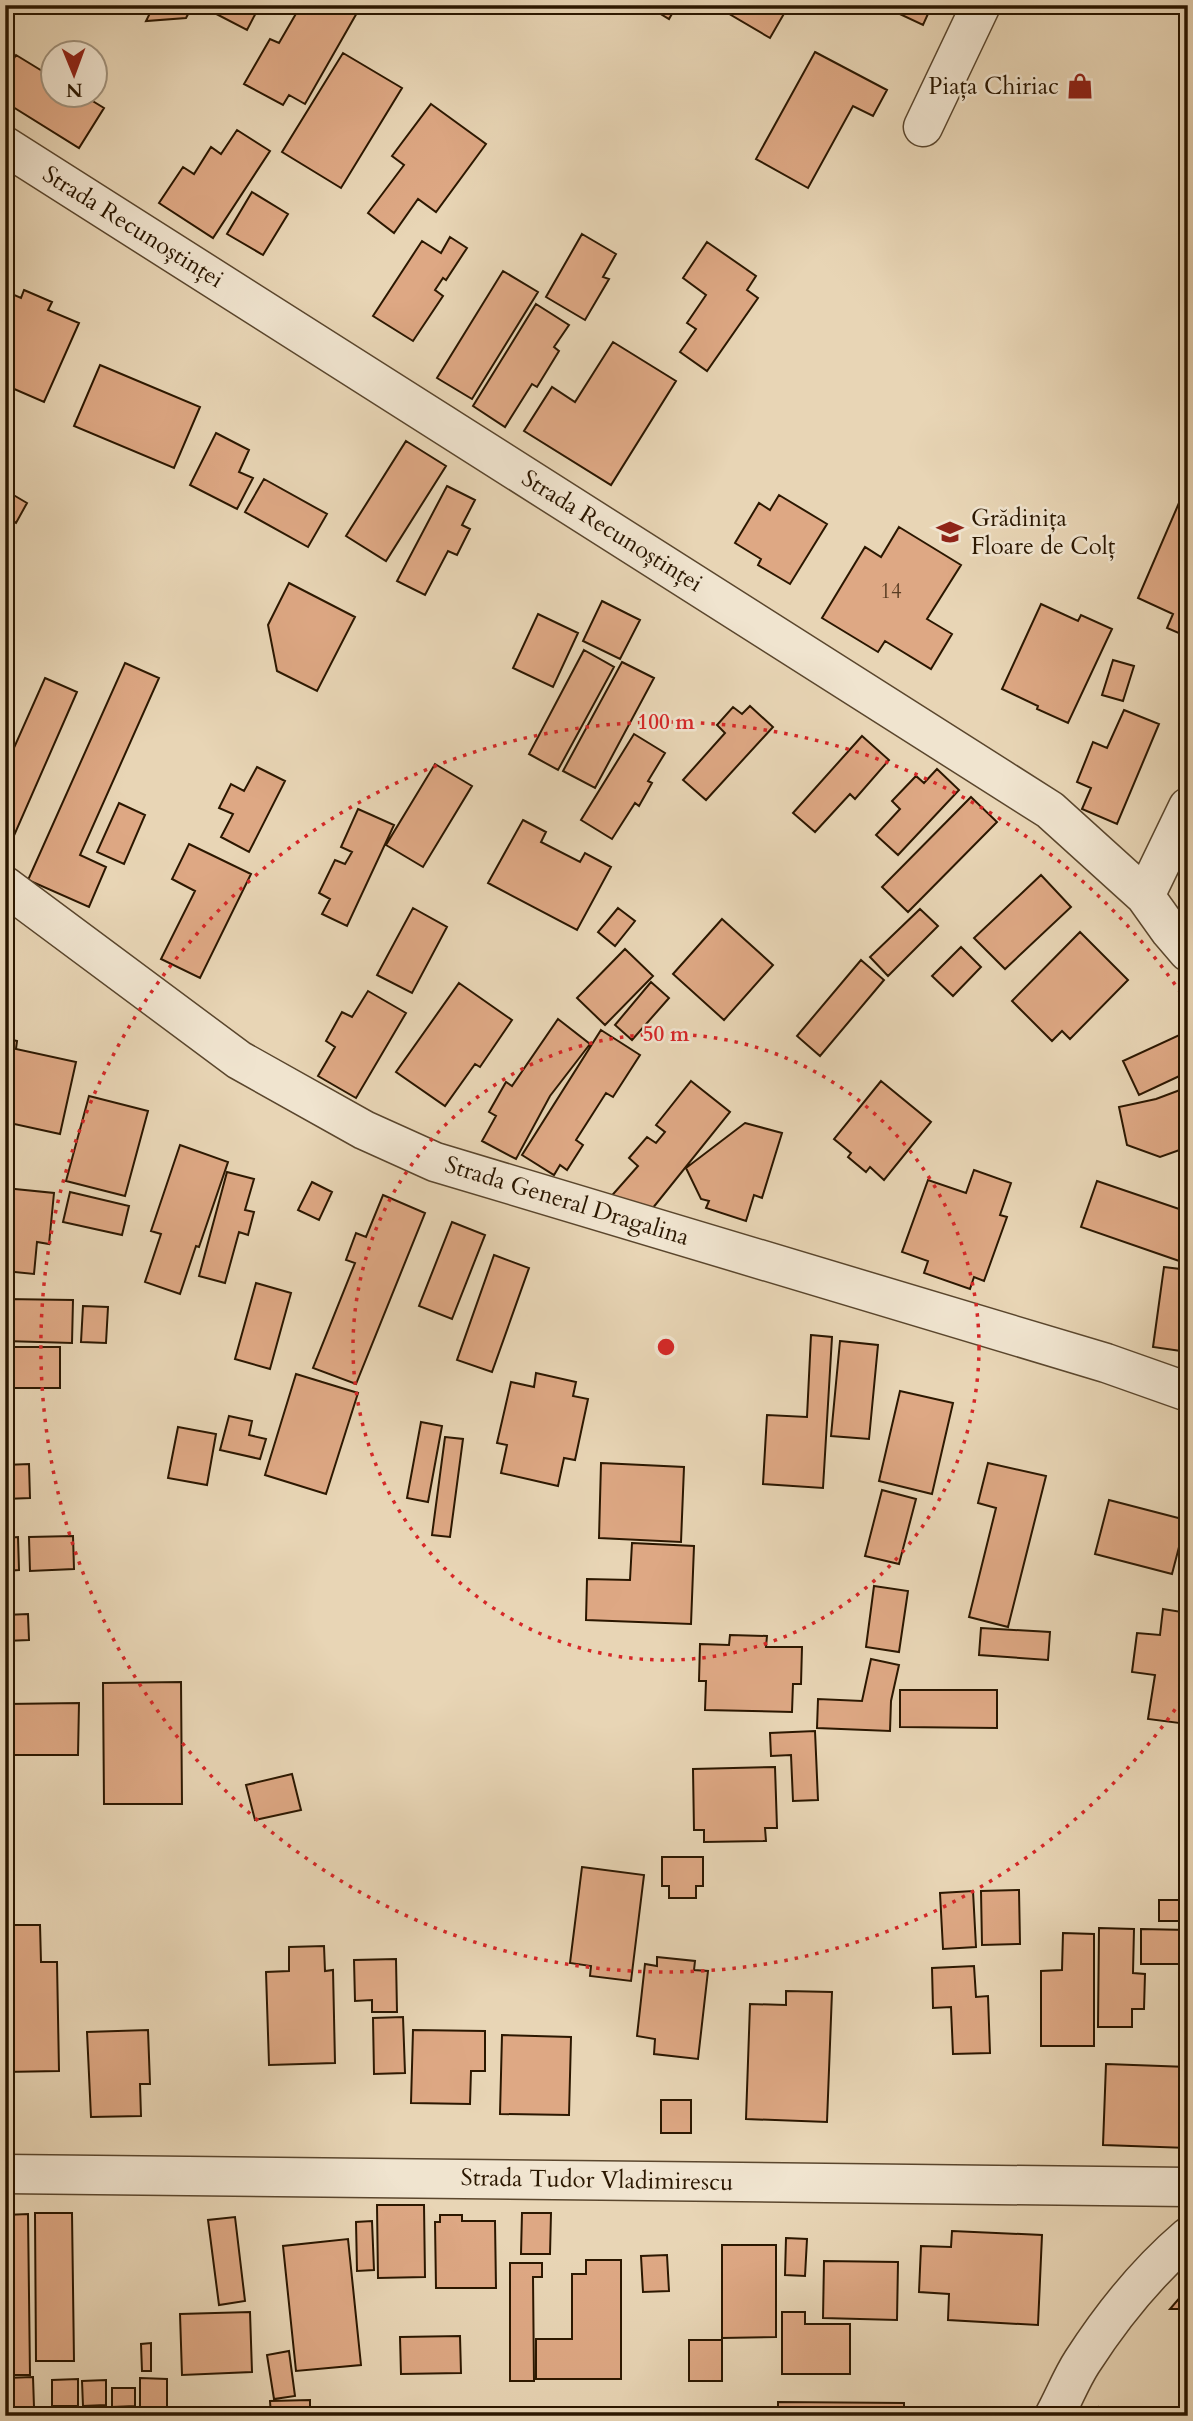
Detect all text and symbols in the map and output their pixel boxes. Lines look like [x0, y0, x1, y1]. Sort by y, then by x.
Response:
north arrow [38, 38, 108, 108]
place label: Piața Chiriac [928, 70, 1059, 103]
shop icon: Piața Chiriac [1065, 71, 1095, 101]
text: N [65, 77, 83, 103]
street label: Strada Recunoștinței [36, 158, 230, 296]
street label: Strada Recunoștinței [515, 462, 709, 600]
place label: Grădinița Floare de Colț [971, 502, 1116, 563]
school or university icon: Grădinița Floare de Colț [935, 517, 965, 547]
house number: 14 [880, 577, 902, 606]
text: 100 m [637, 708, 695, 737]
text: 50 m [643, 1020, 690, 1049]
street label: Strada General Dragalina [441, 1148, 694, 1254]
centre of rings [654, 1335, 678, 1359]
street label: Strada Tudor Vladimirescu [460, 2161, 734, 2199]

